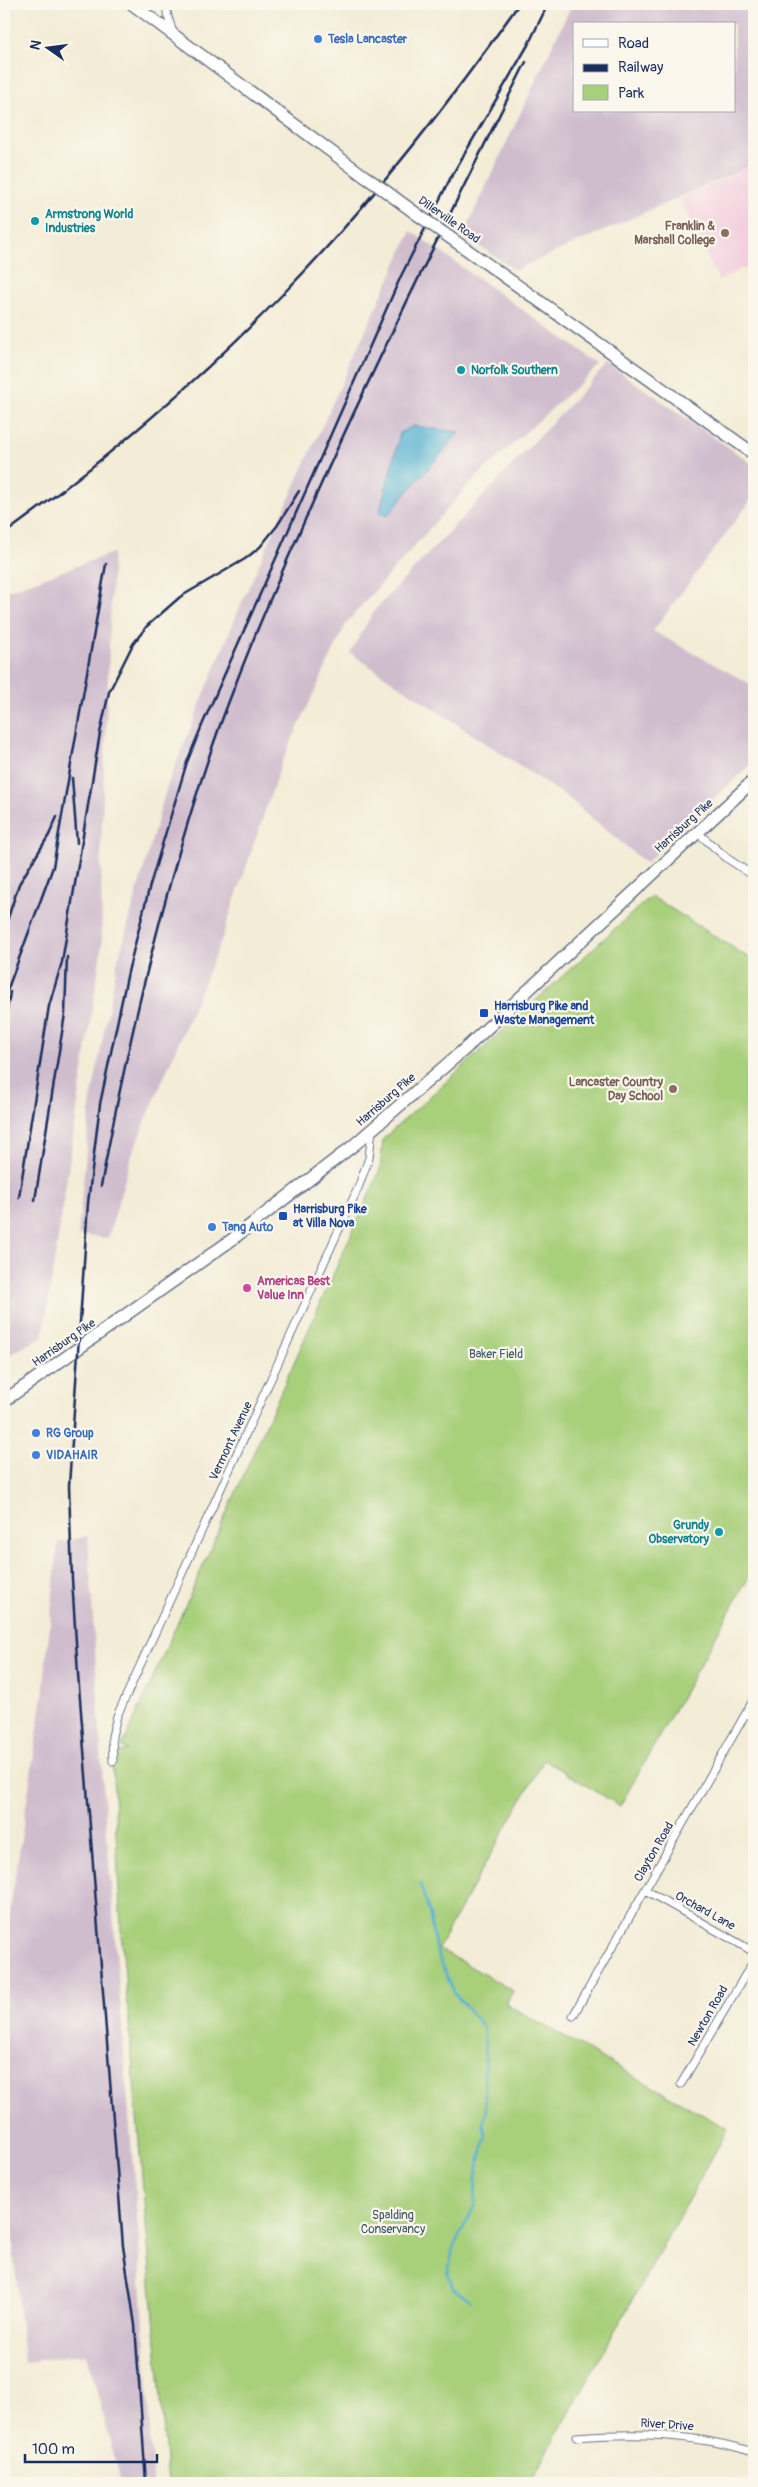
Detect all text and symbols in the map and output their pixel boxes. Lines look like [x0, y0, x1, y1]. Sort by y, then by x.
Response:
north arrow [22, 22, 72, 72]
legend [573, 22, 736, 112]
place label: Tesla Lancaster [327, 32, 408, 47]
marker: Tesla Lancaster [312, 33, 324, 45]
text: Road [618, 34, 649, 53]
text: N [26, 38, 45, 52]
text: Railway [618, 58, 664, 77]
text: Park [618, 84, 645, 103]
street label: Dillerville Road [415, 193, 483, 247]
place label: Armstrong World Industries [45, 207, 133, 236]
marker: Armstrong World Industries [29, 215, 41, 227]
place label: Franklin & Marshall College [634, 219, 716, 248]
marker: Franklin & Marshall College [719, 227, 731, 239]
place label: Norfolk Southern [471, 363, 558, 378]
marker: Norfolk Southern [455, 364, 467, 376]
street label: Harrisburg Pike [652, 796, 716, 856]
place label: Harrisburg Pike and Waste Management [494, 999, 596, 1028]
marker: Harrisburg Pike and Waste Management [478, 1007, 490, 1019]
street label: Harrisburg Pike [353, 1070, 419, 1130]
place label: Lancaster Country Day School [569, 1075, 664, 1104]
marker: Lancaster Country Day School [667, 1083, 679, 1095]
place label: Harrisburg Pike at Villa Nova [293, 1202, 368, 1231]
marker: Harrisburg Pike at Villa Nova [277, 1210, 289, 1222]
place label: Tang Auto [221, 1220, 274, 1235]
marker: Tang Auto [206, 1221, 218, 1233]
place label: Americas Best Value Inn [257, 1274, 331, 1303]
marker: Americas Best Value Inn [241, 1282, 253, 1294]
street label: Harrisburg Pike [29, 1316, 99, 1370]
park label: Baker Field [469, 1347, 523, 1362]
street label: Vermont Avenue [206, 1399, 256, 1483]
place label: RG Group [46, 1426, 94, 1441]
marker: RG Group [30, 1427, 42, 1439]
place label: VIDAHAIR [46, 1448, 98, 1463]
marker: VIDAHAIR [30, 1449, 42, 1461]
place label: Grundy Observatory [649, 1518, 710, 1547]
marker: Grundy Observatory [713, 1526, 725, 1538]
street label: Clayton Road [631, 1819, 677, 1884]
street label: Orchard Lane [672, 1888, 738, 1934]
street label: Newton Road [685, 1983, 731, 2049]
park label: Spalding Conservancy [361, 2208, 425, 2237]
street label: River Drive [640, 2416, 694, 2434]
scale bar [25, 2432, 158, 2464]
text: 100 m [32, 2440, 75, 2459]

